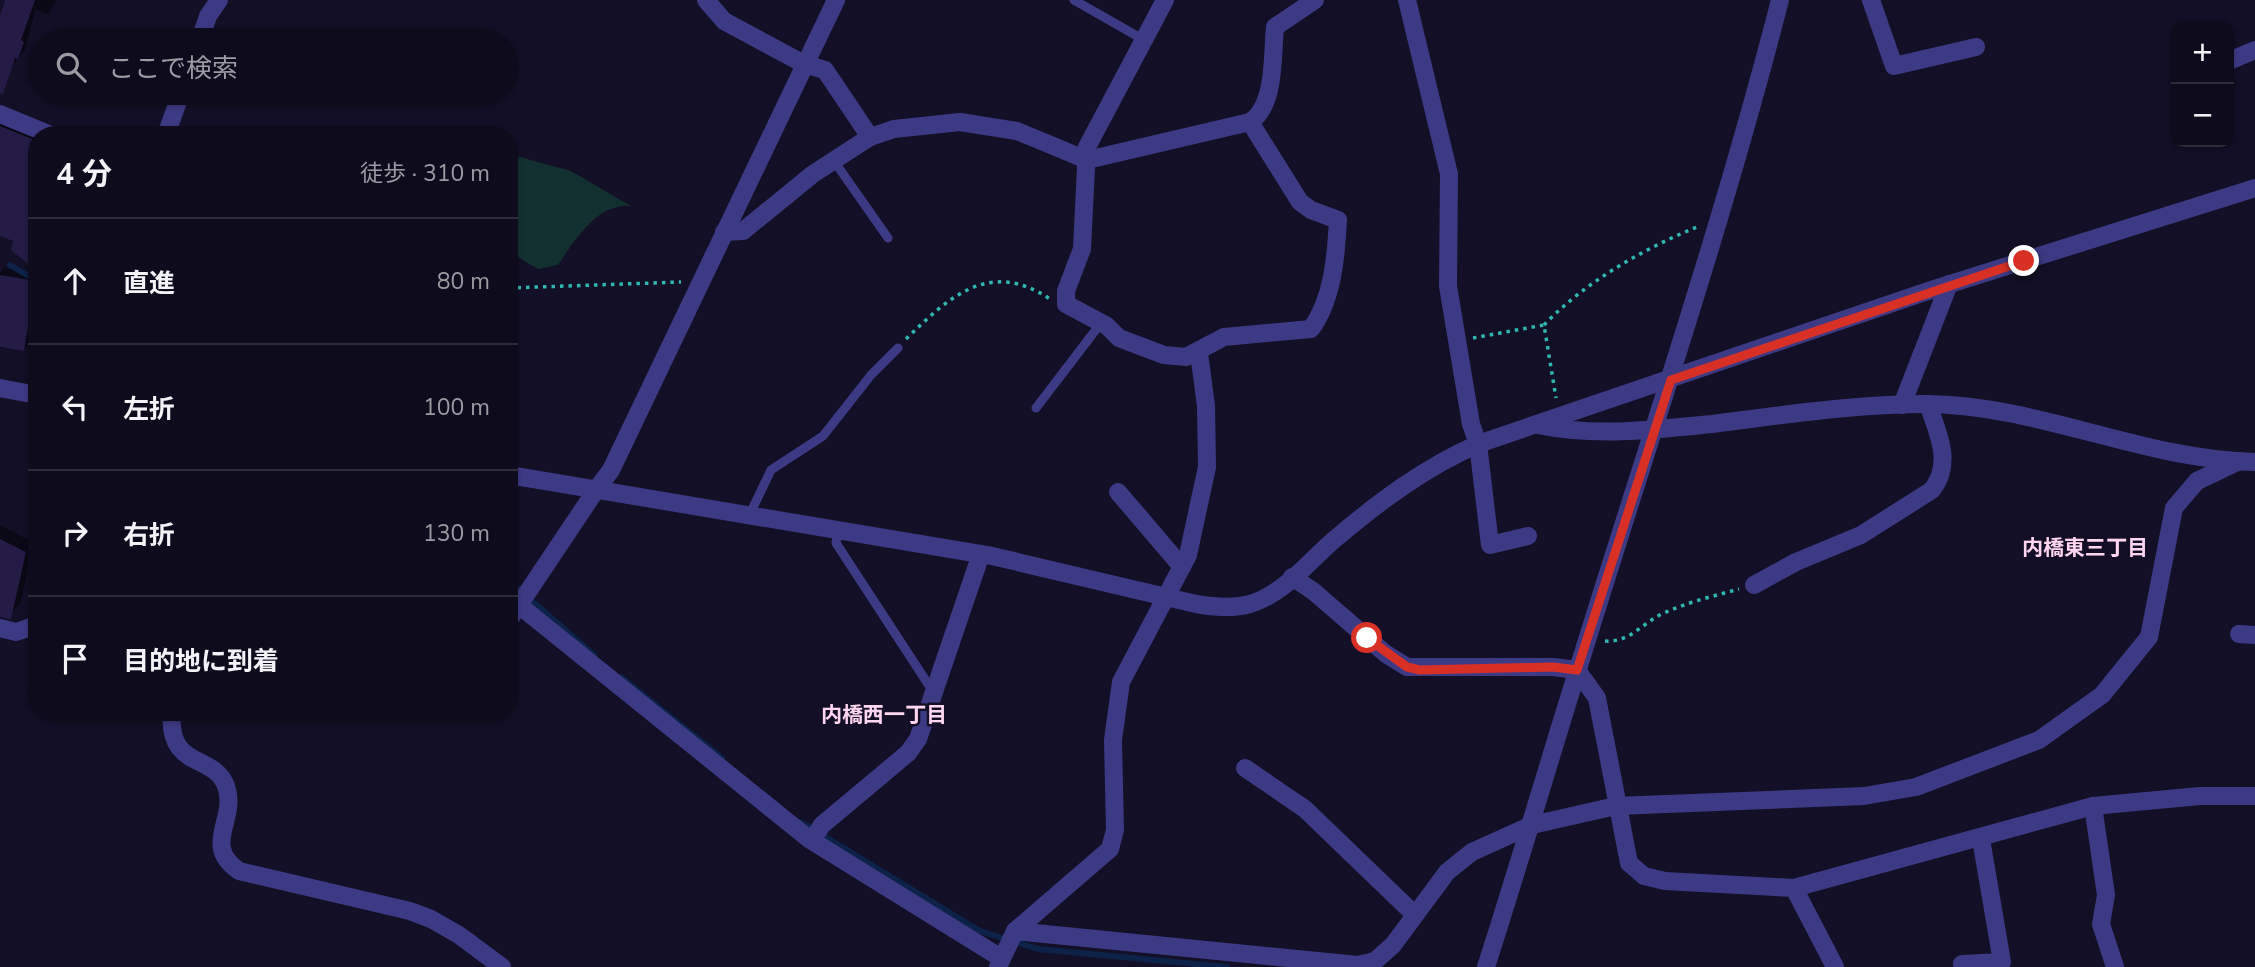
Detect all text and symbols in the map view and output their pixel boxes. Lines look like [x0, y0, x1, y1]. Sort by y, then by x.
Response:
map controls [2171, 21, 2234, 147]
button: + [2171, 21, 2234, 84]
search box [28, 28, 518, 105]
icon: search [52, 48, 90, 86]
text: ここで検索 [108, 51, 238, 86]
button: − [2171, 84, 2234, 147]
text: 4 分 [56, 154, 112, 195]
text: 徒歩 · 310 m [360, 158, 490, 189]
route end [2008, 245, 2039, 276]
icon: ahead [56, 262, 94, 300]
text: 直進 [123, 266, 175, 301]
text: 80 m [437, 266, 490, 297]
icon: left [56, 388, 94, 426]
text: 左折 [123, 392, 175, 427]
text: 100 m [423, 392, 490, 423]
icon: right [56, 514, 94, 552]
text: 右折 [123, 518, 175, 553]
text: 130 m [423, 518, 490, 549]
district label: 内橋東三丁目 [2022, 534, 2148, 562]
route start [1351, 622, 1382, 653]
icon: arrive [56, 640, 94, 678]
text: 目的地に到着 [123, 644, 279, 679]
district label: 内橋西一丁目 [821, 701, 947, 729]

